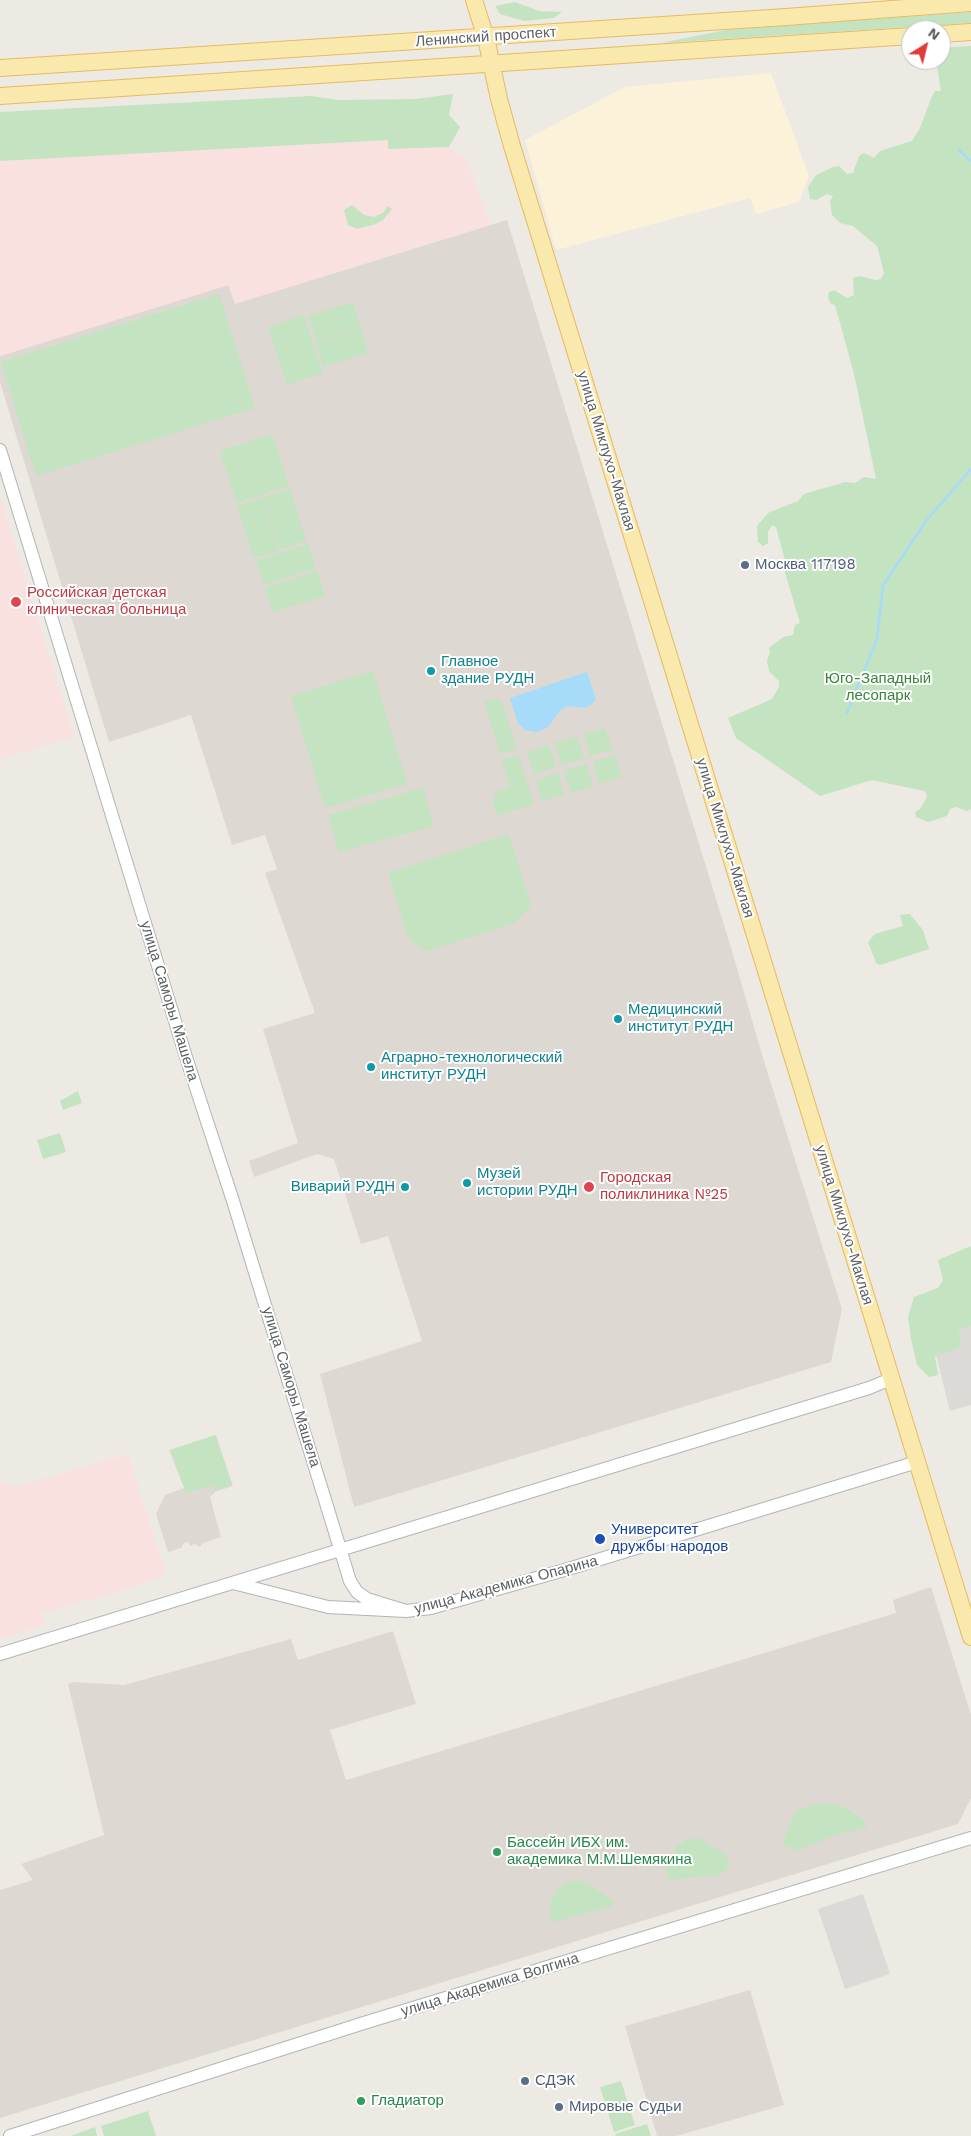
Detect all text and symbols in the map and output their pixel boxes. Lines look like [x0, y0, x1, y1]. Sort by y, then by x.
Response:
north arrow [901, 20, 951, 70]
street label: Ленинский проспект [415, 23, 557, 51]
text: N [925, 24, 943, 43]
street label: улица Миклухо-Маклая [573, 369, 639, 533]
place label: Москва 117198 [755, 556, 856, 574]
marker: Москва 117198 [739, 559, 751, 571]
place label: Российская детская клиническая больница [27, 584, 186, 619]
marker: Российская детская клиническая больница [9, 595, 23, 609]
place label: Главное здание РУДН [441, 653, 534, 688]
marker: Главное здание РУДН [425, 665, 437, 677]
park label: Юго-Западный лесопарк [825, 670, 931, 705]
street label: улица Миклухо-Маклая [692, 756, 758, 920]
street label: улица Саморы Машела [136, 919, 202, 1083]
place label: Медицинский институт РУДН [628, 1001, 733, 1036]
marker: Медицинский институт РУДН [612, 1013, 624, 1025]
place label: Аграрно-технологический институт РУДН [381, 1049, 562, 1084]
marker: Аграрно-технологический институт РУДН [365, 1061, 377, 1073]
street label: улица Миклухо-Маклая [811, 1143, 877, 1307]
place label: Музей истории РУДН [477, 1165, 578, 1200]
place label: Городская поликлиника №25 [600, 1169, 728, 1204]
marker: Музей истории РУДН [461, 1177, 473, 1189]
place label: Виварий РУДН [291, 1178, 395, 1196]
marker: Городская поликлиника №25 [582, 1180, 596, 1194]
marker: Виварий РУДН [399, 1181, 411, 1193]
street label: улица Саморы Машела [258, 1305, 324, 1469]
place label: Университет дружбы народов [611, 1521, 728, 1556]
marker: Университет дружбы народов [593, 1532, 607, 1546]
street label: улица Академика Опарина [412, 1552, 600, 1618]
place label: Бассейн ИБХ им. академика М.М.Шемякина [507, 1834, 692, 1869]
marker: Бассейн ИБХ им. академика М.М.Шемякина [491, 1846, 503, 1858]
street label: улица Академика Волгина [399, 1949, 581, 2021]
place label: СДЭК [535, 2072, 575, 2090]
marker: СДЭК [519, 2075, 531, 2087]
place label: Гладиатор [371, 2092, 444, 2110]
marker: Гладиатор [355, 2095, 367, 2107]
place label: Мировые Судьи [569, 2098, 682, 2116]
marker: Мировые Судьи [553, 2101, 565, 2113]

